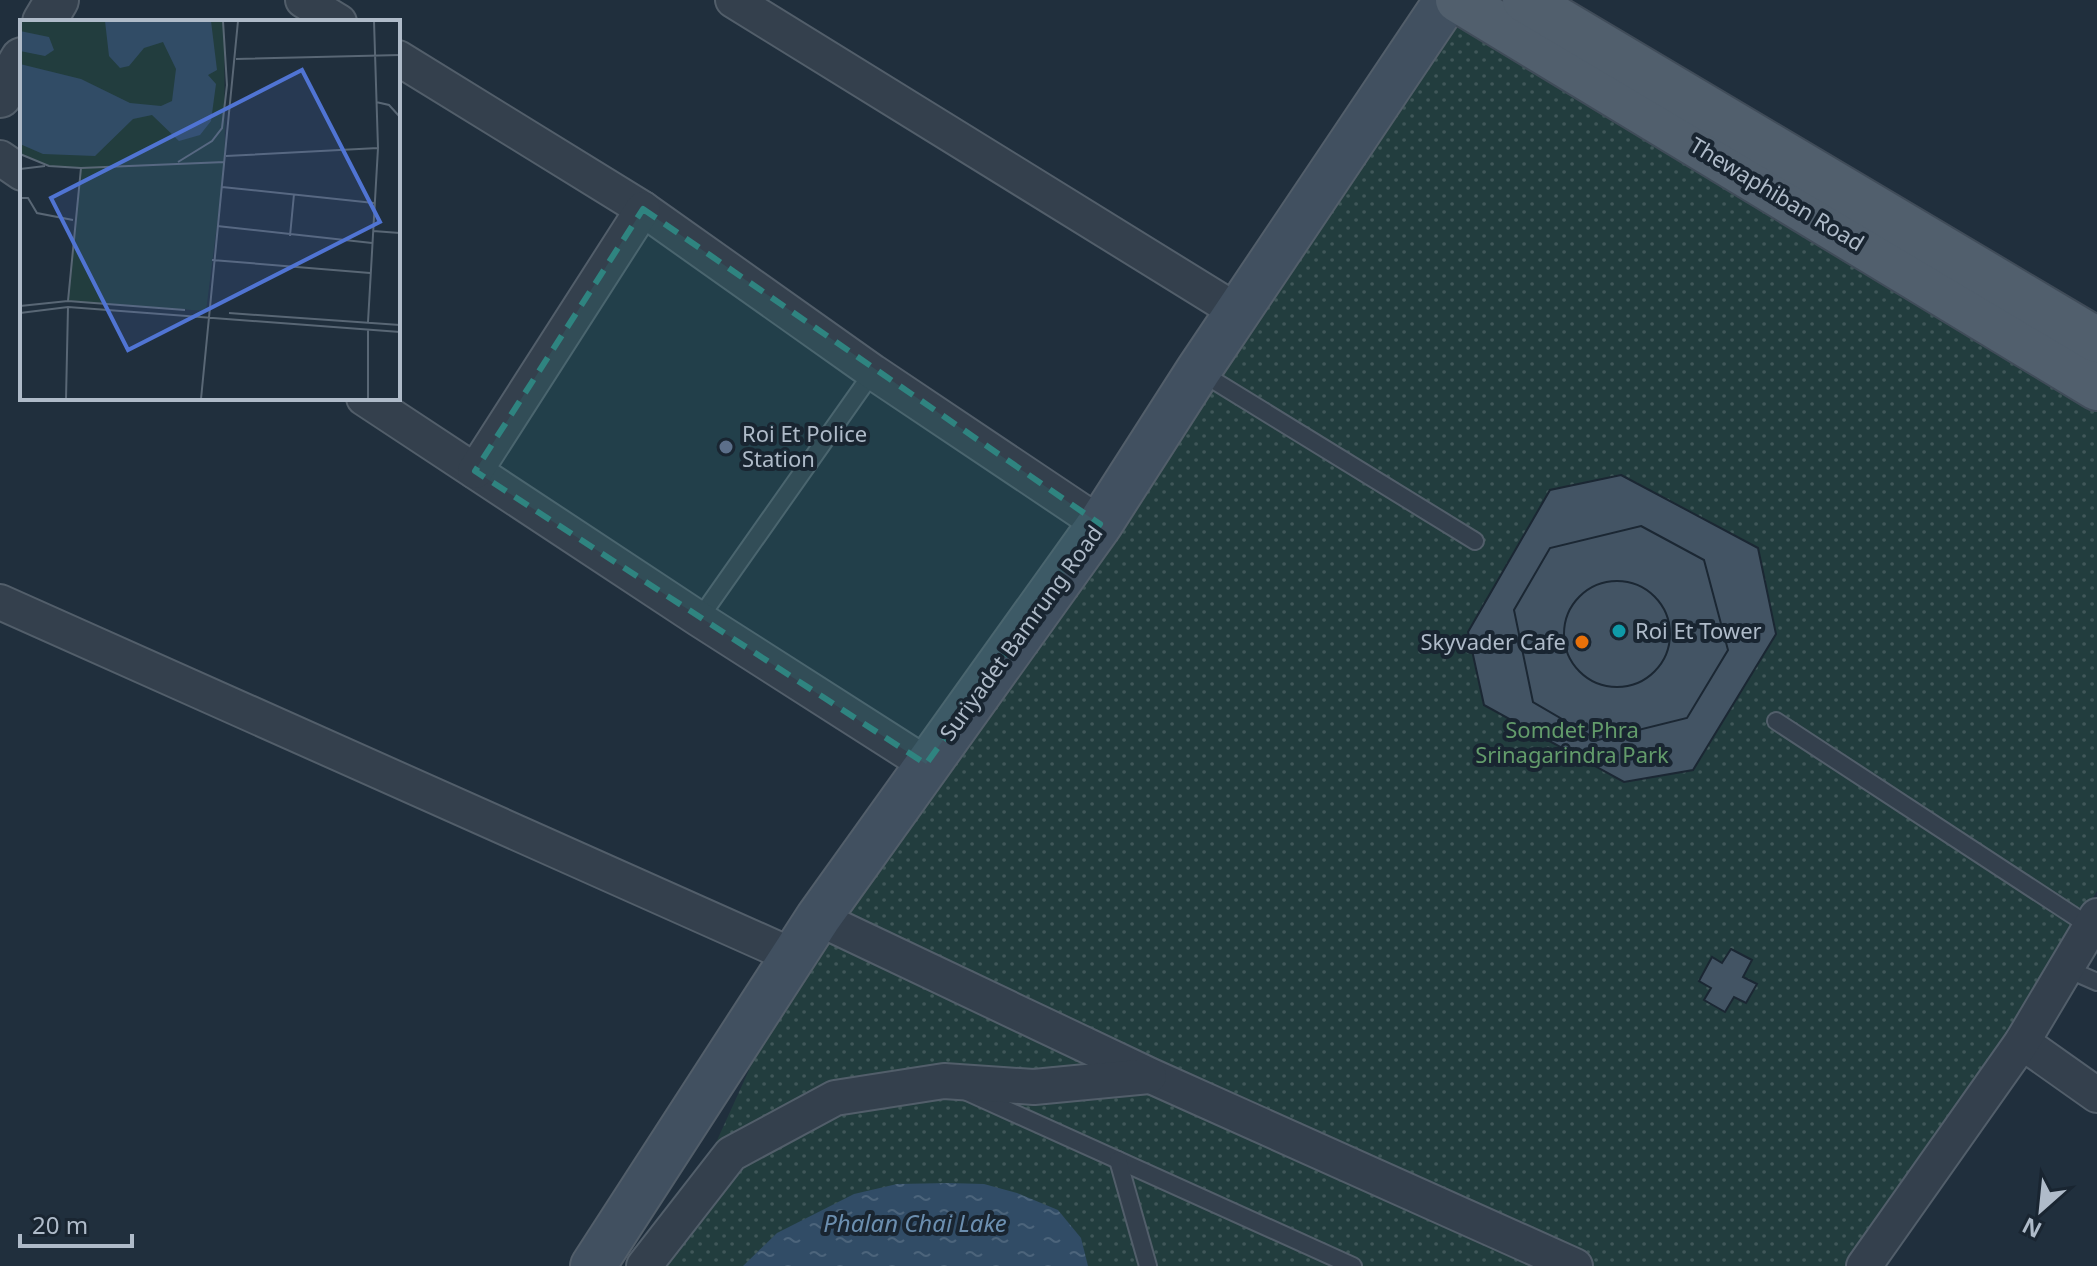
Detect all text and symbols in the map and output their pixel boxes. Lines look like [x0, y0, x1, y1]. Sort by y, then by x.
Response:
inset map [20, 20, 400, 400]
street label: Thewaphiban Road [1685, 129, 1870, 257]
place label: Roi Et Police Station [742, 418, 867, 473]
marker: Roi Et Police Station [717, 438, 735, 456]
street label: Suriyadet Bamrung Road [932, 519, 1109, 746]
place label: Roi Et Tower [1635, 615, 1762, 645]
marker: Roi Et Tower [1610, 622, 1628, 640]
place label: Skyvader Cafe [1420, 626, 1566, 656]
marker: Skyvader Cafe [1573, 633, 1591, 651]
park label: Somdet Phra Srinagarindra Park [1475, 714, 1669, 769]
north arrow [2001, 1170, 2081, 1250]
scale bar [20, 1198, 132, 1248]
water label: Phalan Chai Lake [823, 1206, 1007, 1239]
text: 20 m [32, 1208, 88, 1241]
text: N [2017, 1211, 2046, 1246]

